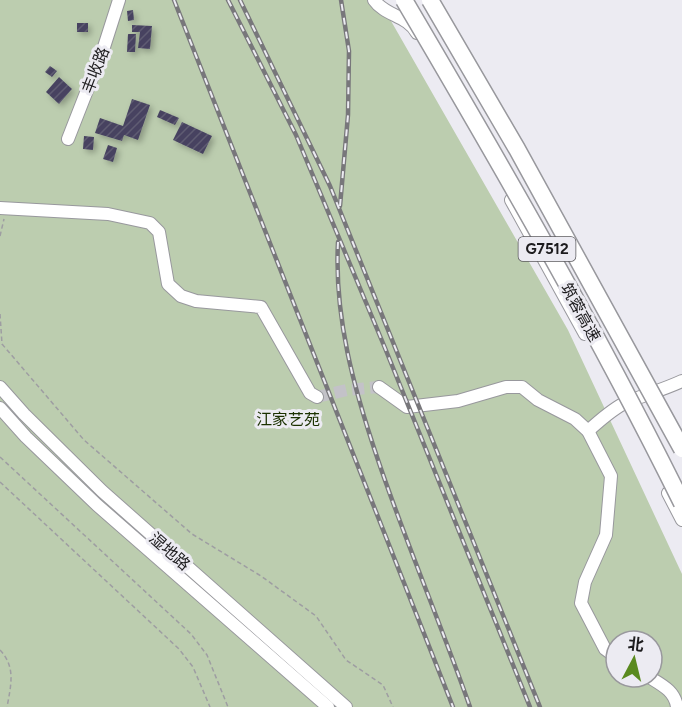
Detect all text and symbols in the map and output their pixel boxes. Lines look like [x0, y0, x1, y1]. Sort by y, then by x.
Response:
street label: 丰收路 [78, 44, 113, 96]
road number: G7512 [518, 237, 576, 261]
street label: 筑蓉高速 [557, 280, 604, 345]
park label: 江家艺苑 [256, 410, 320, 429]
street label: 湿地路 [145, 528, 194, 574]
north arrow [604, 629, 664, 689]
text: 北 [627, 634, 645, 655]

